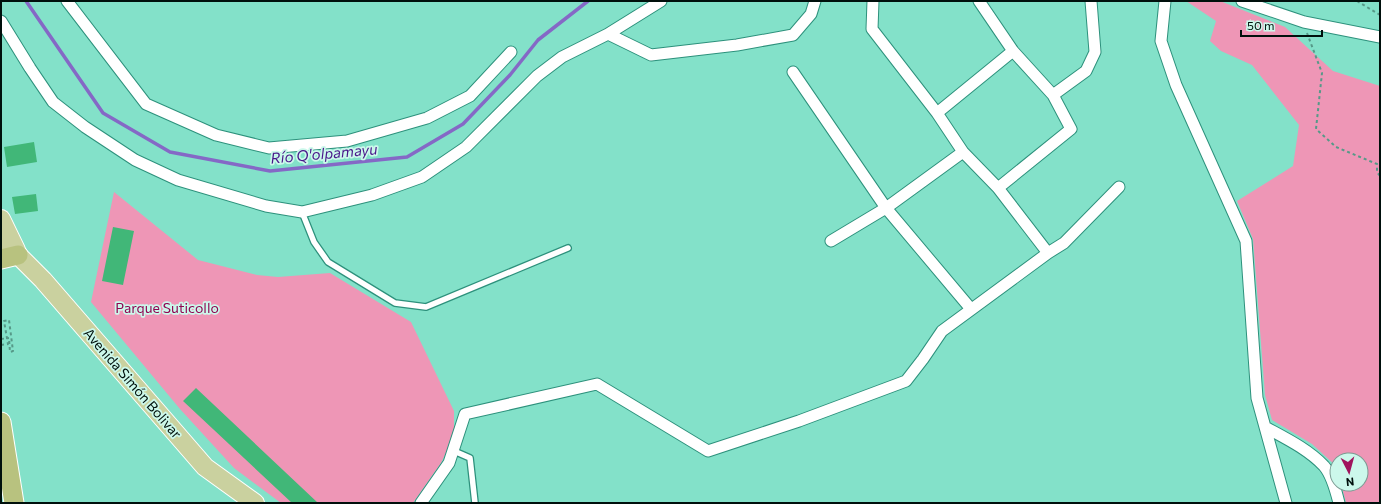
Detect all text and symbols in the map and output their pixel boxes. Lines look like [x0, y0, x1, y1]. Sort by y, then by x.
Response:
scale bar [1241, 12, 1322, 38]
text: 50 m [1247, 18, 1275, 32]
water label: Río Q'olpamayu [270, 139, 379, 167]
park label: Parque Suticollo [115, 299, 219, 316]
street label: Avenida Simón Bolivar [80, 324, 186, 442]
north arrow [1329, 452, 1369, 492]
text: N [1345, 476, 1355, 489]

